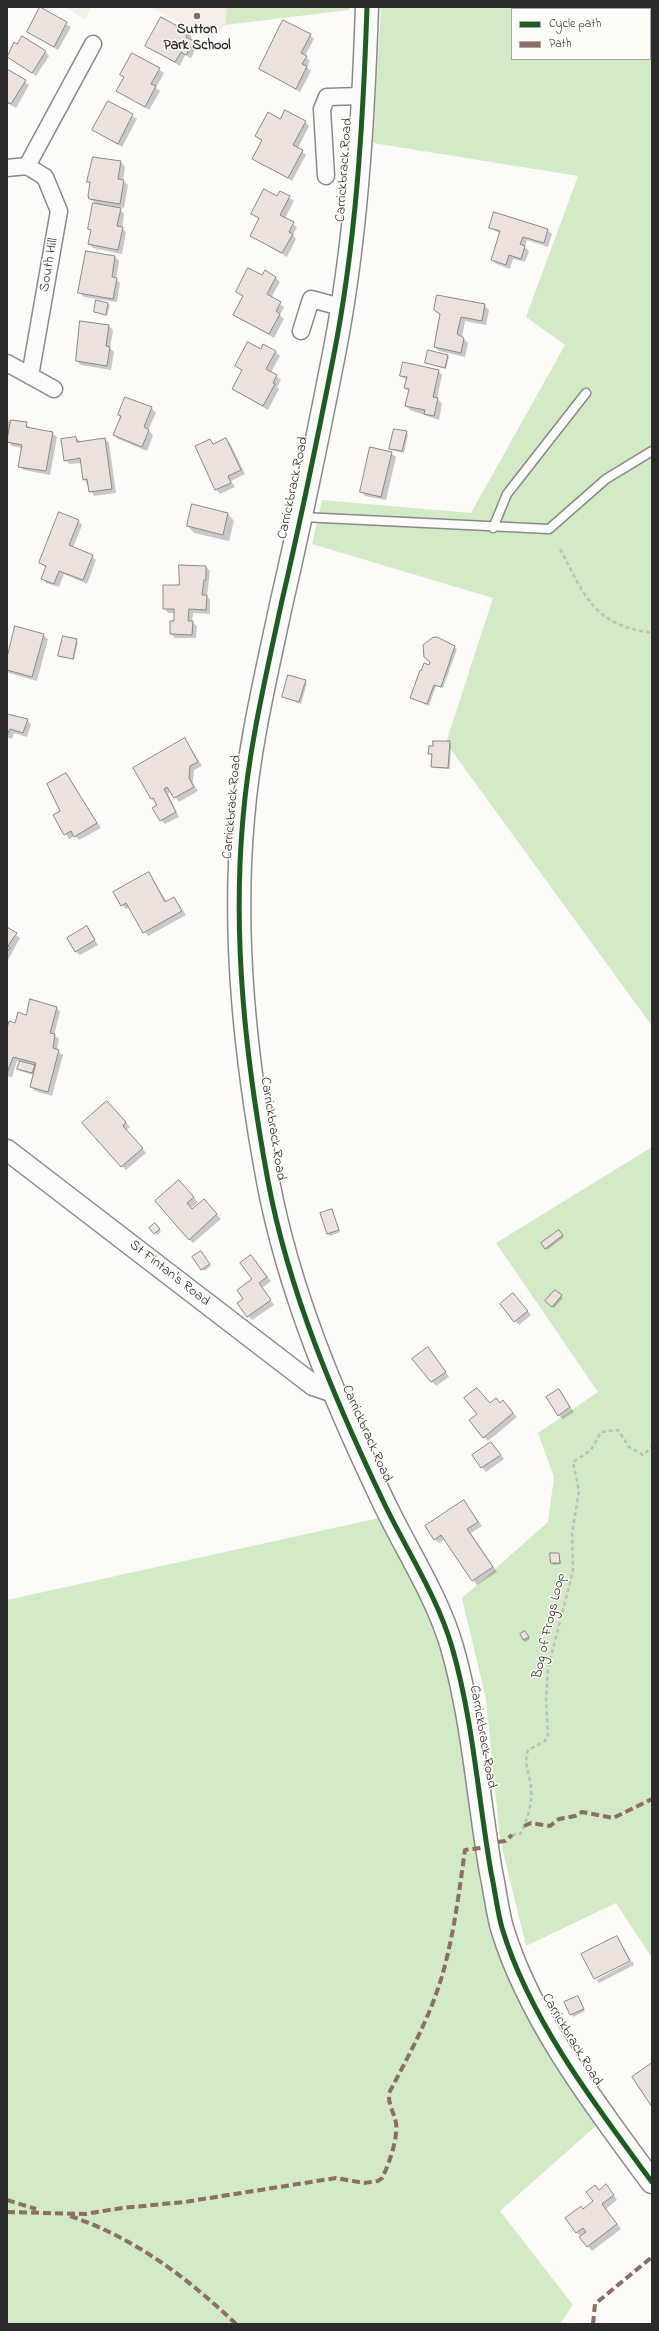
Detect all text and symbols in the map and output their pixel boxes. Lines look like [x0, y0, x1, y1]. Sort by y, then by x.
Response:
legend [511, 8, 651, 60]
marker: Sutton Park School [192, 11, 202, 21]
text: Cycle path [549, 15, 601, 33]
place label: Sutton Park School [163, 23, 231, 56]
text: Path [549, 35, 571, 53]
street label: Carrickbrack Road [333, 117, 357, 223]
street label: South Hill [37, 237, 63, 293]
street label: Carrickbrack Road [275, 435, 313, 541]
street label: Carrickbrack Road [220, 754, 246, 860]
street label: Carrickbrack Road [256, 1076, 288, 1182]
street label: St Fintan's Road [125, 1237, 213, 1311]
street label: Carrickbrack Road [337, 1383, 395, 1485]
street label: Bog of Frogs Loop [530, 1572, 570, 1680]
street label: Carrickbrack Road [465, 1684, 499, 1790]
street label: Carrickbrack Road [537, 1991, 605, 2089]

